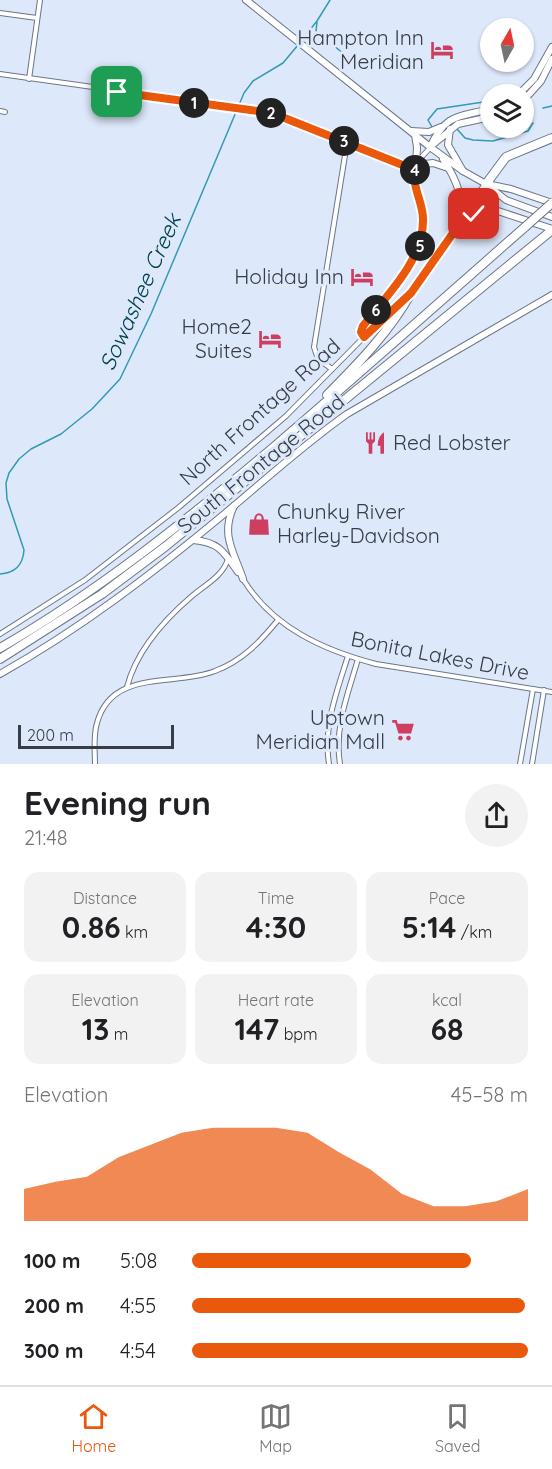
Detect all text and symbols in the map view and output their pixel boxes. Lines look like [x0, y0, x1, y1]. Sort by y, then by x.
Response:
north arrow [480, 18, 534, 72]
map controls [480, 18, 534, 138]
place label: Hampton Inn Meridian [297, 24, 424, 74]
hotel icon: Hampton Inn Meridian [429, 37, 455, 63]
pin [91, 66, 142, 117]
icon: arrive [100, 75, 133, 108]
button: layers [480, 84, 534, 138]
pin: 1 [179, 88, 209, 118]
text: 1 [191, 93, 197, 113]
pin: 2 [256, 98, 286, 128]
text: 2 [266, 103, 276, 123]
pin: 3 [329, 126, 359, 156]
text: 3 [340, 131, 348, 151]
pin: 4 [400, 155, 430, 185]
text: 4 [410, 160, 420, 180]
pin [448, 188, 499, 239]
icon: check [457, 197, 490, 230]
water label: Sowashee Creek [93, 207, 188, 375]
pin: 5 [405, 231, 435, 261]
text: 5 [415, 236, 425, 256]
place label: Holiday Inn [234, 263, 344, 289]
hotel icon: Holiday Inn [349, 264, 375, 290]
pin: 6 [361, 295, 391, 325]
text: 6 [372, 300, 380, 320]
place label: Home2 Suites [182, 313, 252, 363]
hotel icon: Home2 Suites [257, 326, 283, 352]
street label: North Frontage Road [174, 332, 345, 490]
street label: South Frontage Road [172, 388, 349, 539]
place label: Red Lobster [393, 429, 511, 455]
restaurant icon: Red Lobster [362, 430, 388, 456]
place label: Chunky River Harley-Davidson [277, 498, 440, 548]
shop icon: Chunky River Harley-Davidson [246, 511, 272, 537]
street label: Bonita Lakes Drive [349, 625, 532, 685]
place label: Uptown Meridian Mall [256, 704, 385, 754]
supermarket icon: Uptown Meridian Mall [390, 717, 416, 743]
scale bar [18, 722, 174, 750]
text: 200 m [27, 725, 74, 745]
text: Evening run [24, 782, 211, 823]
button: share [465, 784, 528, 847]
text: 21:48 [24, 825, 68, 850]
text: Distance [73, 888, 137, 908]
text: Time [258, 888, 294, 908]
text: Pace [429, 888, 465, 908]
text: 0.86 [62, 908, 121, 946]
text: 4:30 [246, 908, 306, 946]
text: 5:14 [402, 908, 456, 946]
text: km [121, 922, 148, 942]
text: /km [456, 922, 492, 942]
text: Elevation [71, 990, 139, 1010]
text: Heart rate [238, 990, 314, 1010]
text: kcal [432, 990, 462, 1010]
text: 13 [82, 1010, 109, 1048]
text: 147 [234, 1010, 279, 1048]
text: 68 [430, 1010, 464, 1048]
text: m [109, 1024, 128, 1044]
text: bpm [279, 1024, 318, 1044]
text: Elevation [24, 1082, 108, 1107]
text: 45–58 m [451, 1082, 528, 1107]
text: 100 m [24, 1248, 80, 1273]
text: 5:08 [120, 1248, 157, 1273]
text: 200 m [24, 1293, 84, 1318]
text: 4:55 [120, 1293, 156, 1318]
text: 300 m [24, 1338, 83, 1363]
text: 4:54 [120, 1338, 156, 1363]
tab: Home [71, 1400, 116, 1456]
tab: Map [259, 1400, 292, 1456]
tab: Saved [435, 1400, 481, 1456]

